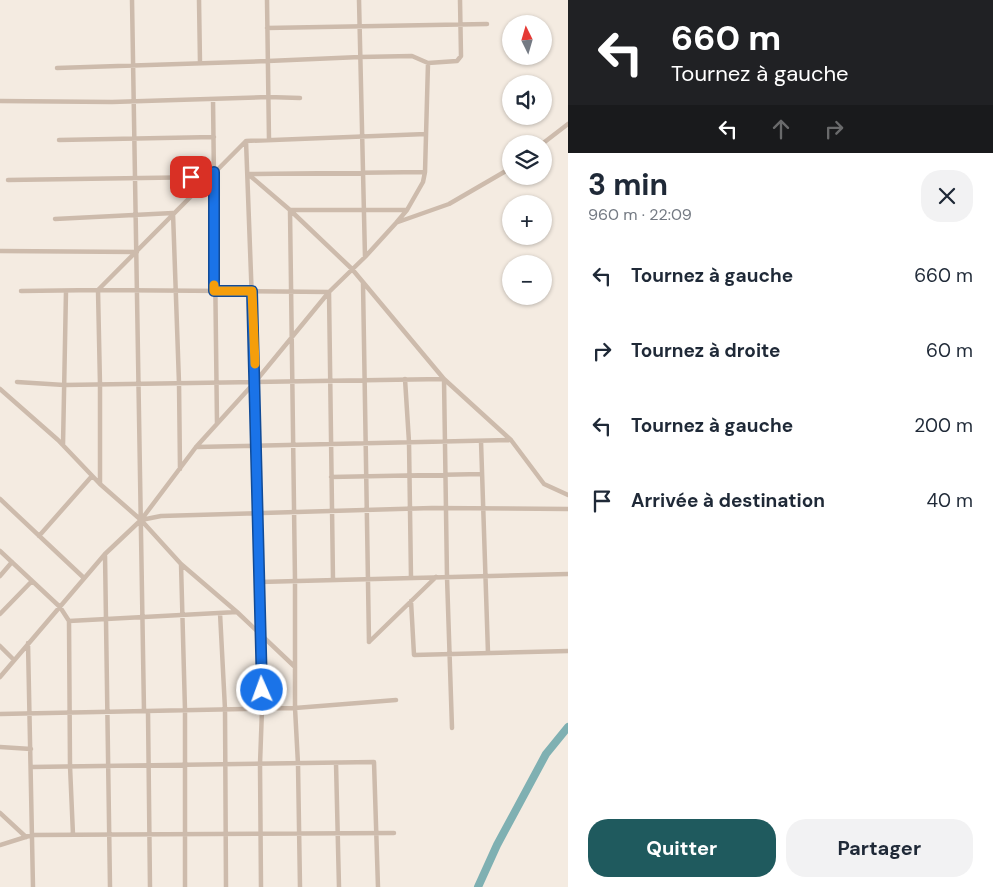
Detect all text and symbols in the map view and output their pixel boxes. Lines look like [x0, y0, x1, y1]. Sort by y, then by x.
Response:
north arrow [502, 15, 552, 65]
map controls [502, 15, 552, 305]
text: 660 m [671, 15, 781, 61]
icon: left [588, 20, 653, 85]
text: Tournez à gauche [671, 59, 849, 88]
button: sound [502, 75, 552, 125]
icon: left [714, 115, 742, 143]
icon: ahead [767, 115, 795, 143]
icon: right [820, 115, 848, 143]
button: layers [502, 135, 552, 185]
pin [170, 156, 212, 198]
icon: arrive [177, 163, 205, 191]
text: 3 min [588, 165, 668, 204]
button: close [921, 170, 973, 222]
button: + [502, 195, 552, 245]
text: 960 m · 22:09 [588, 204, 692, 225]
button: − [502, 255, 552, 305]
icon: left [588, 262, 616, 290]
text: Tournez à gauche [631, 263, 793, 288]
text: 660 m [914, 263, 973, 288]
icon: right [588, 337, 616, 365]
text: Tournez à droite [631, 338, 781, 363]
text: 60 m [926, 338, 973, 363]
icon: left [588, 412, 616, 440]
text: Tournez à gauche [631, 413, 793, 438]
text: 200 m [914, 413, 973, 438]
icon: arrive [588, 487, 616, 515]
text: Arrivée à destination [631, 488, 825, 513]
text: 40 m [926, 488, 973, 513]
position arrow [235, 663, 287, 715]
button: Quitter [588, 819, 776, 877]
button: Partager [786, 819, 973, 877]

